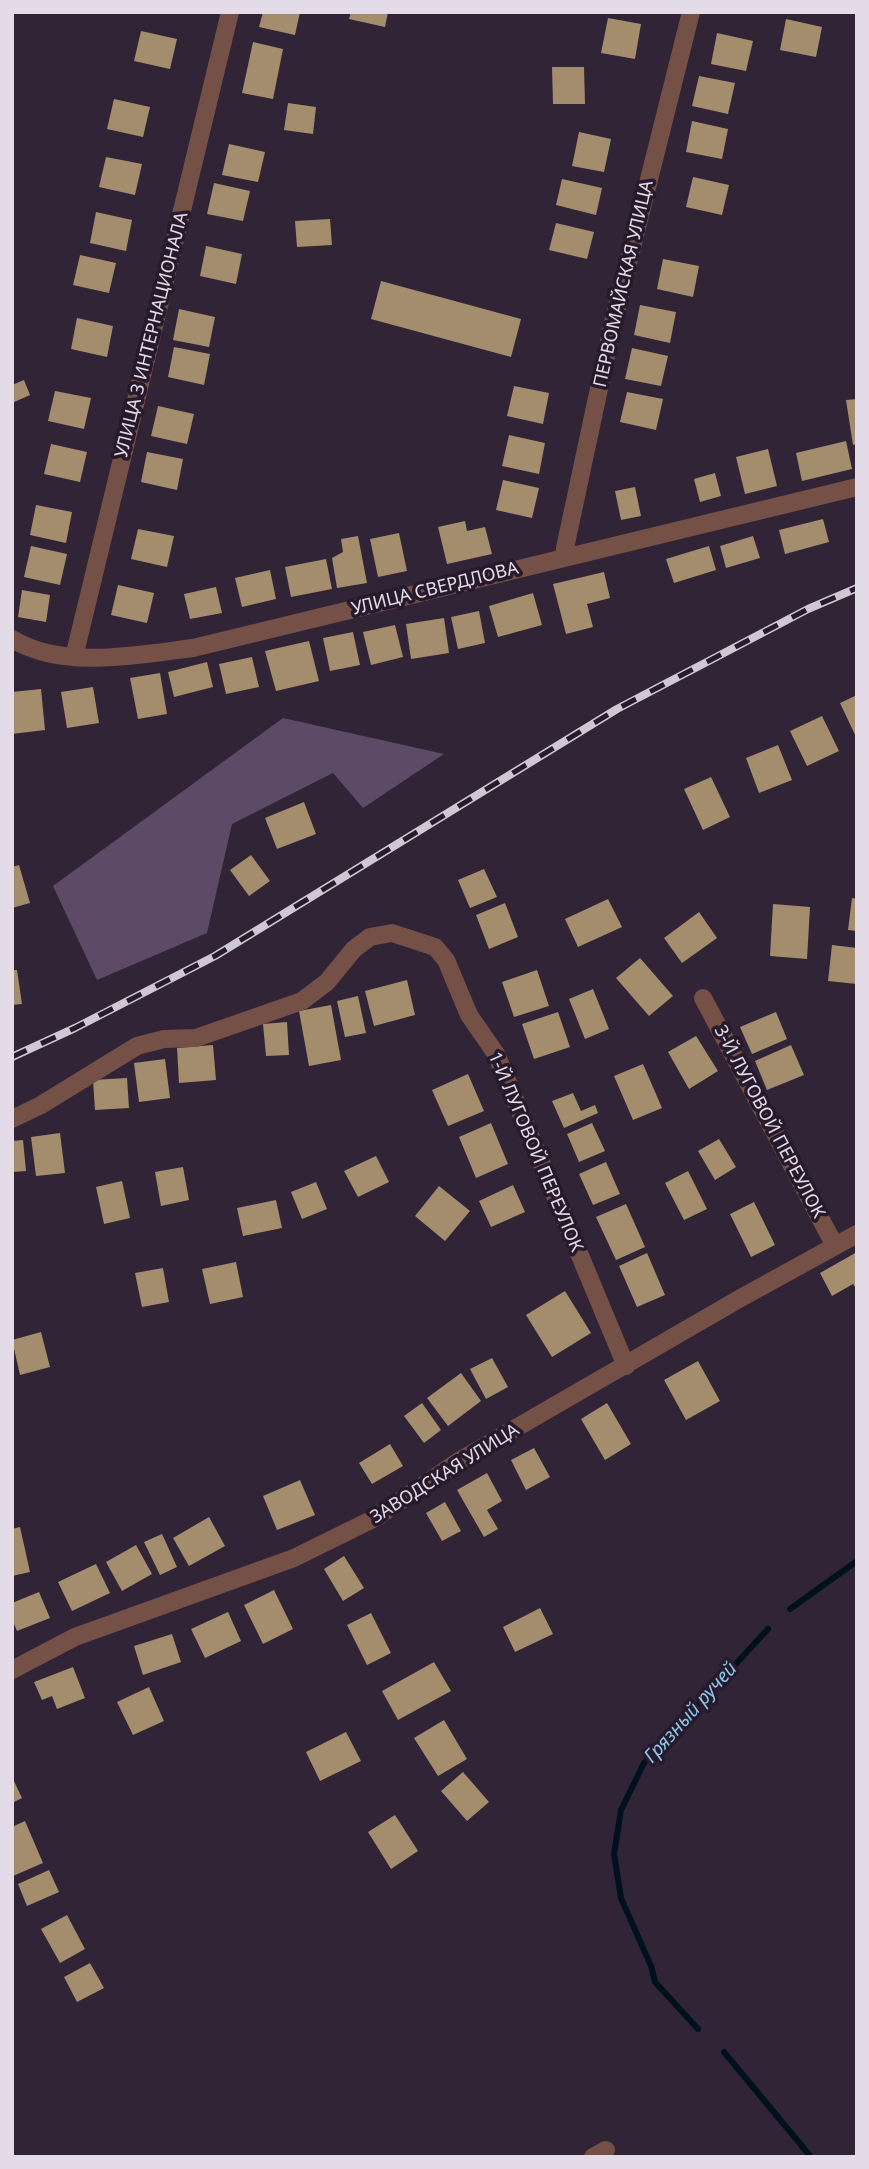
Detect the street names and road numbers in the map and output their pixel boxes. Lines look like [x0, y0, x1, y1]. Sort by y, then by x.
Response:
street label: ПЕРВОМАЙСКАЯ УЛИЦА [590, 178, 658, 390]
street label: УЛИЦА 3 ИНТЕРНАЦИОНАЛА [111, 210, 193, 460]
street label: УЛИЦА СВЕРДЛОВА [349, 558, 521, 620]
street label: 3-Й ЛУГОВОЙ ПЕРЕУЛОК [709, 1022, 829, 1222]
street label: 1-Й ЛУГОВОЙ ПЕРЕУЛОК [483, 1049, 587, 1255]
street label: ЗАВОДСКАЯ УЛИЦА [367, 1420, 523, 1528]

